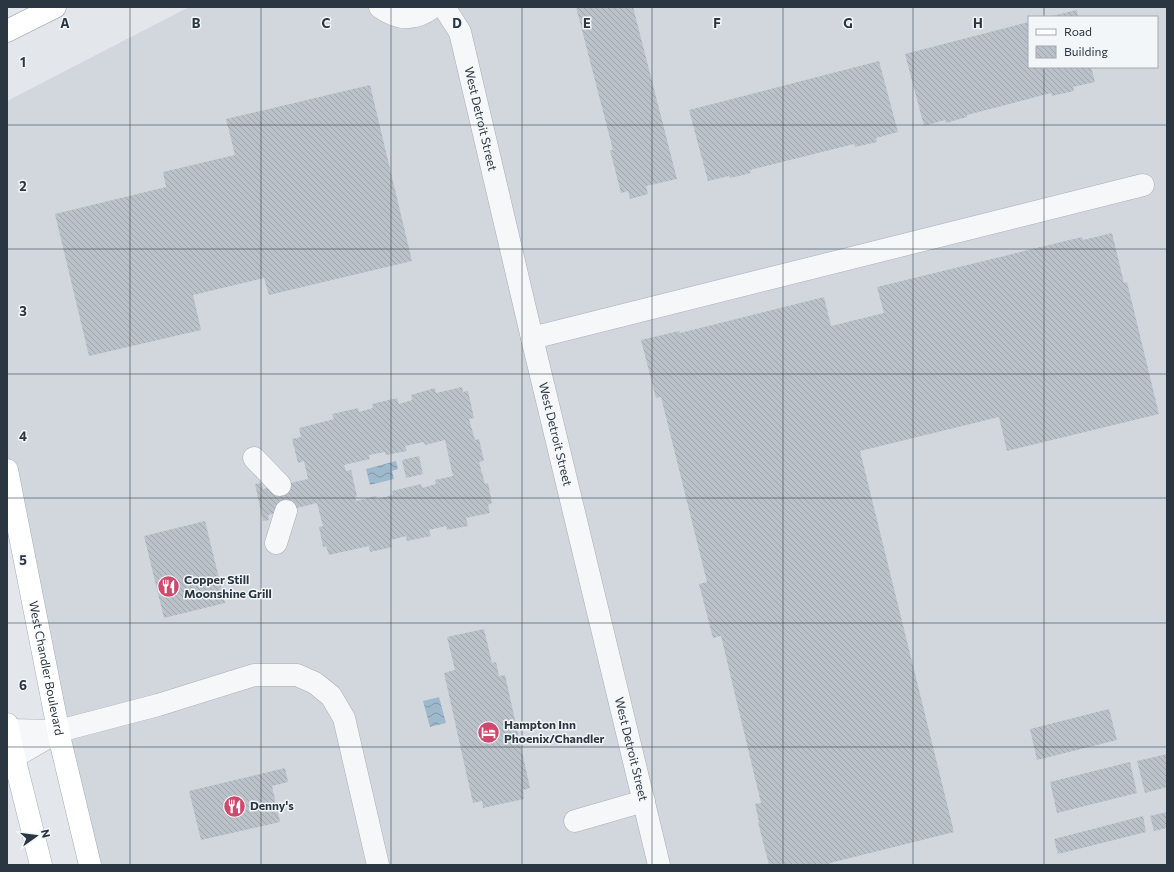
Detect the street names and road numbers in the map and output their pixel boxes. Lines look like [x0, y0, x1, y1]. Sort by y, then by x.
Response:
street label: West Detroit Street [462, 65, 500, 172]
street label: West Detroit Street [537, 381, 575, 487]
street label: West Chandler Boulevard [27, 599, 67, 737]
street label: West Detroit Street [613, 696, 651, 802]

